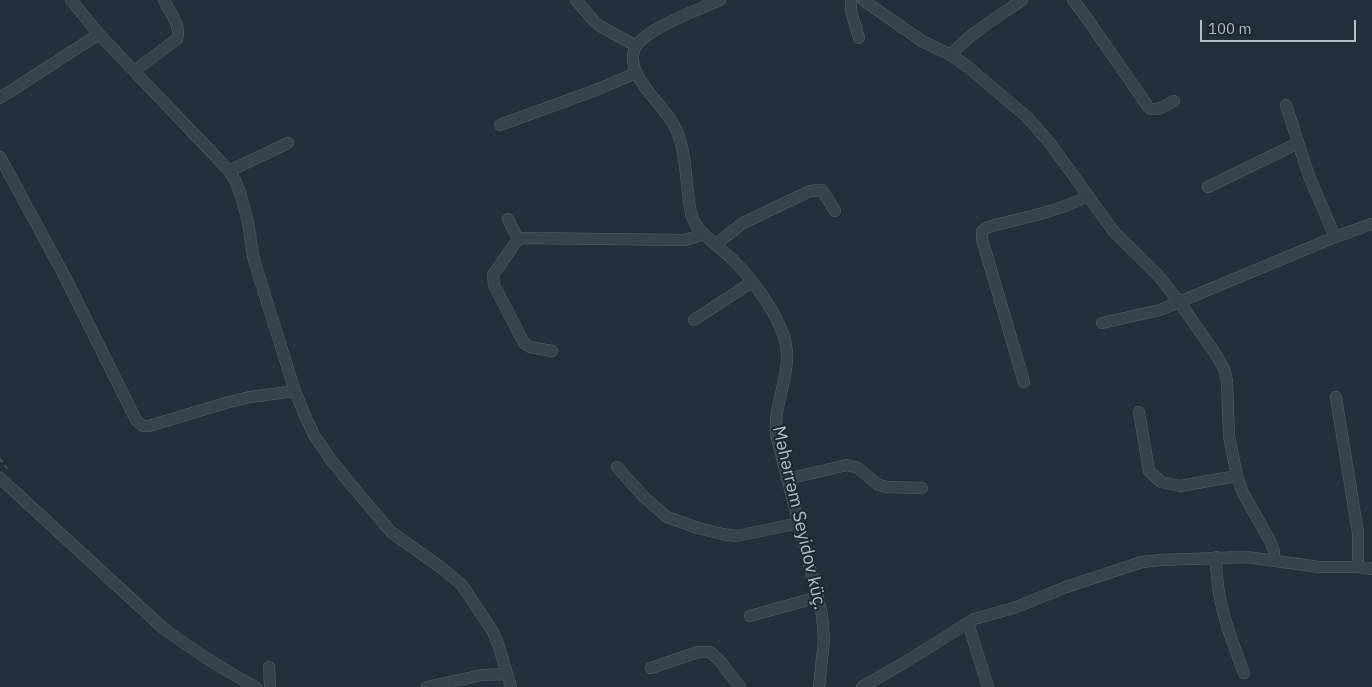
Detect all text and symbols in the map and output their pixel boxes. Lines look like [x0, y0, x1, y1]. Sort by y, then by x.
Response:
scale bar [1202, 10, 1358, 42]
text: 100 m [1208, 19, 1252, 38]
street label: Məhərrəm Seyidov küç. [767, 424, 831, 612]

